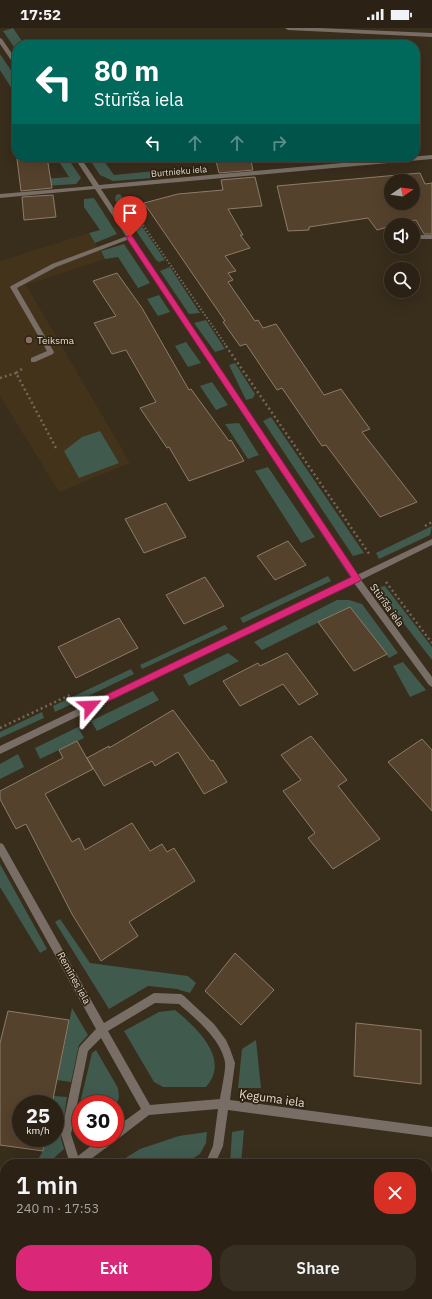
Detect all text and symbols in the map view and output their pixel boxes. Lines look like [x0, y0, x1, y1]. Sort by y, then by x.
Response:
text: 17:52 [20, 5, 61, 24]
text: 80 m [94, 52, 159, 89]
icon: left [28, 56, 80, 108]
text: Stūrīša iela [94, 88, 184, 111]
icon: left [142, 132, 164, 154]
icon: ahead [184, 132, 206, 154]
icon: ahead [226, 132, 248, 154]
icon: right [268, 132, 290, 154]
street label: Burtnieku iela [151, 163, 208, 179]
north arrow [384, 174, 420, 210]
map controls [384, 174, 420, 298]
pin [113, 196, 147, 237]
icon: arrive [119, 202, 141, 224]
button: sound [384, 218, 420, 254]
button: search [384, 262, 420, 298]
place label: Teiksma [37, 334, 75, 347]
marker: Teiksma [24, 335, 34, 345]
street label: Stūrīša iela [367, 581, 407, 629]
position arrow [69, 685, 111, 727]
street label: Remīnes iela [54, 950, 94, 1007]
street label: Ķeguma iela [238, 1086, 306, 1110]
speed limit sign: 30 [72, 1095, 124, 1147]
text: 25 [26, 1102, 50, 1129]
text: km/h [26, 1124, 50, 1137]
text: 1 min [16, 1169, 78, 1201]
button: close [374, 1172, 416, 1214]
text: 240 m · 17:53 [16, 1200, 99, 1217]
button: Exit [16, 1245, 212, 1291]
button: Share [220, 1245, 416, 1291]

